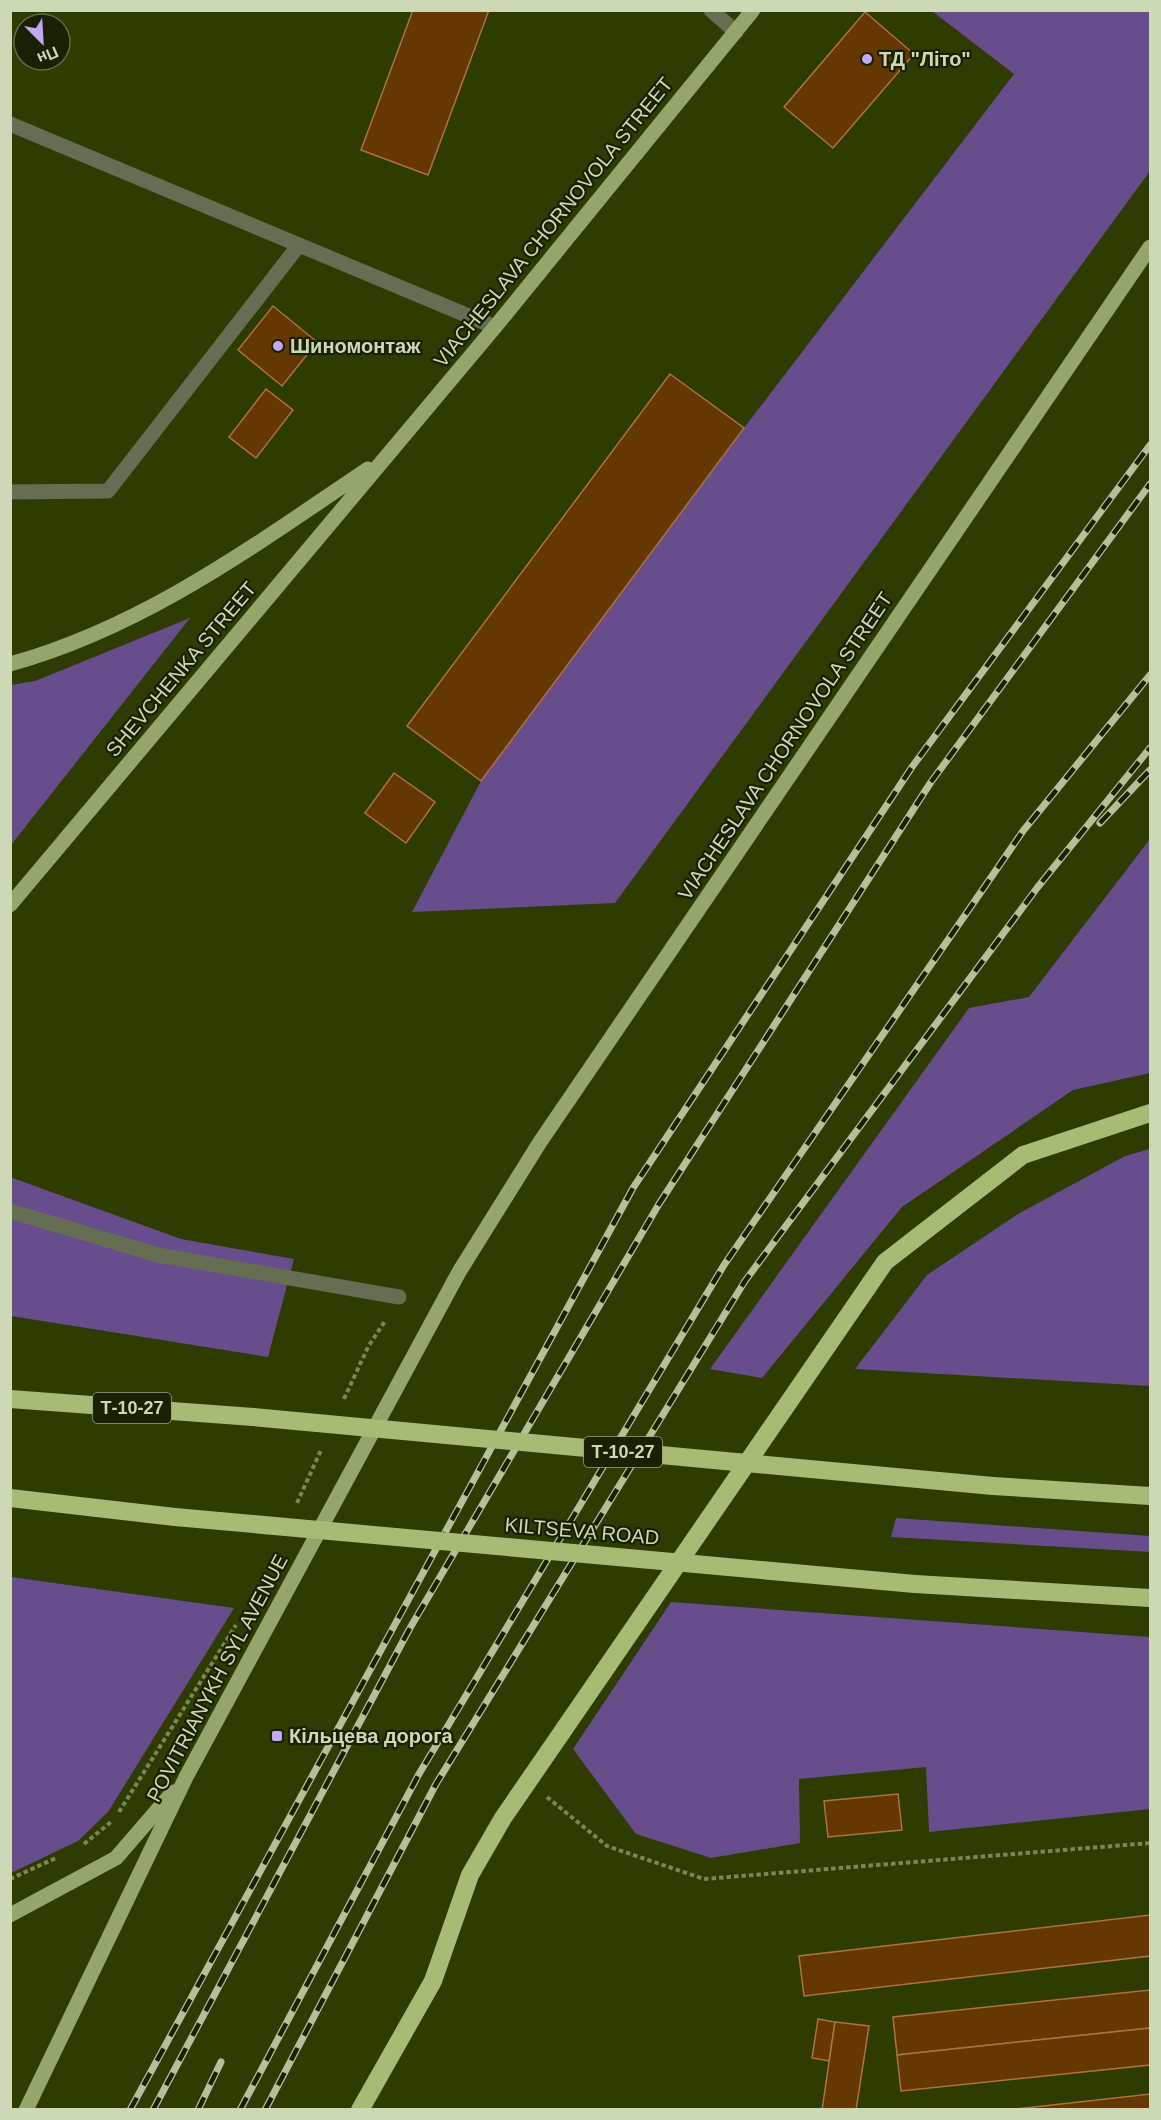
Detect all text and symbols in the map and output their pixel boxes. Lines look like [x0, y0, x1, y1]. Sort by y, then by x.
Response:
north arrow [12, 12, 72, 72]
text: Пн [35, 43, 61, 67]
place label: ТД "Літо" [879, 48, 971, 70]
marker: ТД "Літо" [860, 52, 874, 66]
street label: VIACHESLAVA CHORNOVOLA STREET [429, 73, 677, 371]
place label: Шиномонтаж [290, 335, 421, 357]
marker: Шиномонтаж [271, 339, 285, 353]
street label: SHEVCHENKA STREET [101, 577, 261, 761]
street label: VIACHESLAVA CHORNOVOLA STREET [674, 588, 896, 904]
road number: Т-10-27 [93, 1393, 171, 1423]
road number: Т-10-27 [584, 1437, 662, 1467]
street label: KILTSEVA ROAD [504, 1513, 660, 1549]
street label: POVITRIANYKH SYL AVENUE [142, 1551, 292, 1805]
place label: Кільцева дорога [289, 1725, 454, 1747]
marker: Кільцева дорога [270, 1729, 284, 1743]

